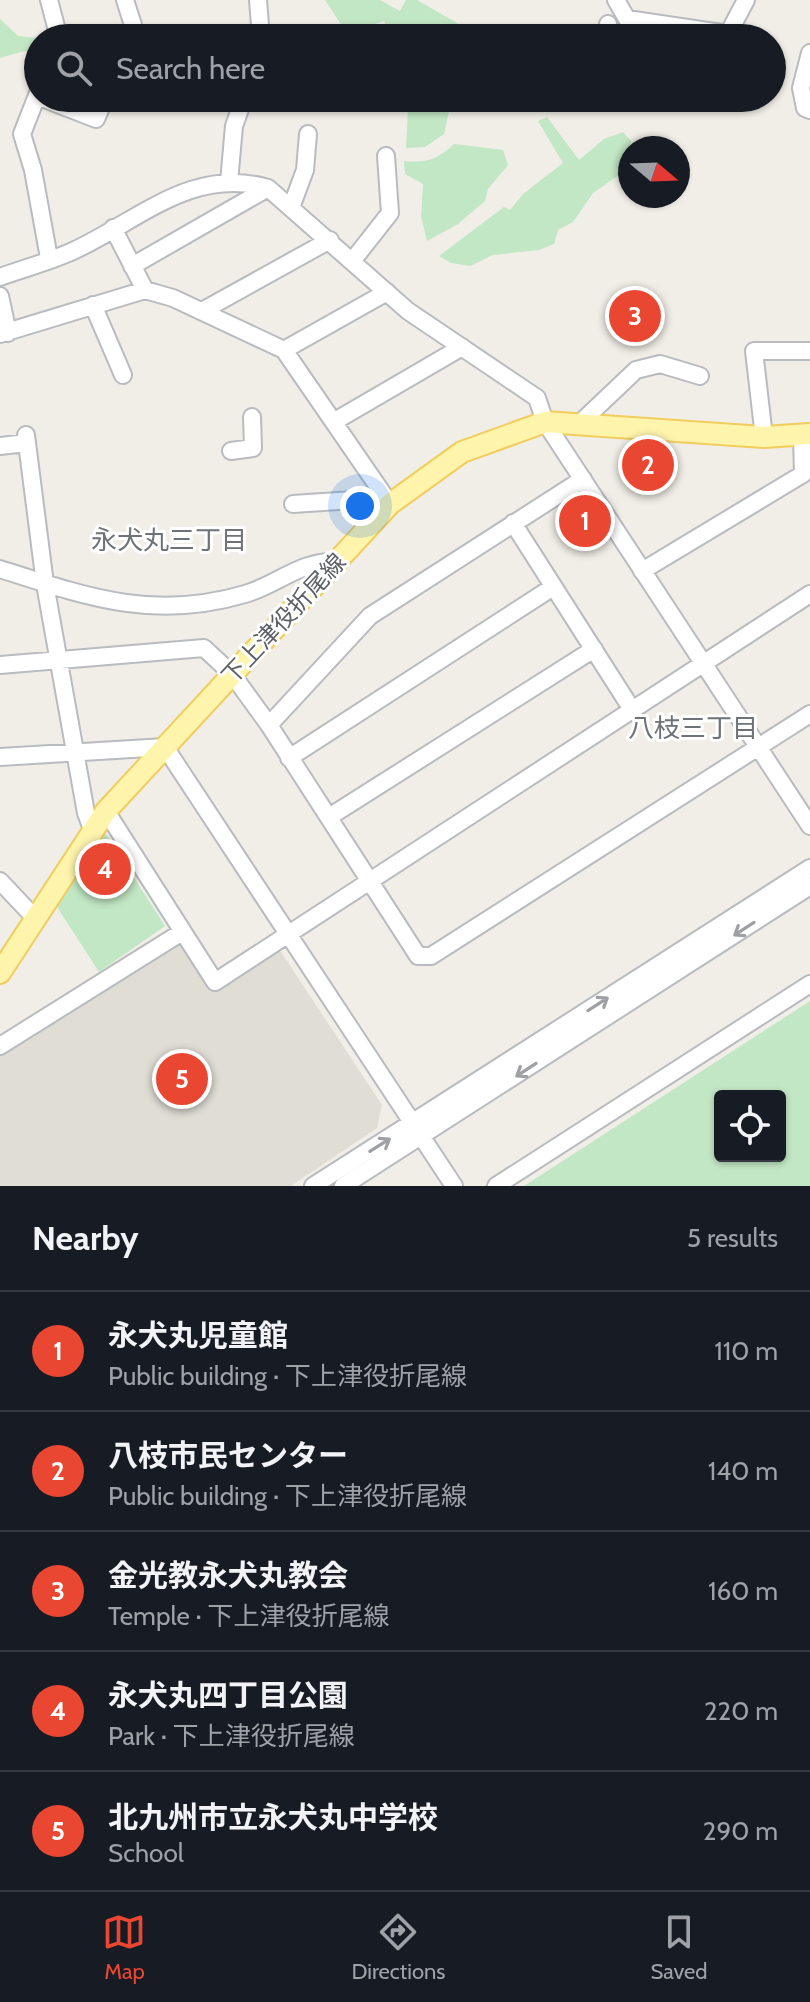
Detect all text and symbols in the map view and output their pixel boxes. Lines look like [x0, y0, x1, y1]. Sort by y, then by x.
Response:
search box [24, 24, 786, 112]
icon: search [52, 46, 96, 90]
text: Search here [116, 50, 265, 87]
north arrow [618, 136, 690, 208]
pin: 3 [609, 286, 661, 346]
pin: 2 [622, 435, 674, 495]
your location [340, 486, 380, 526]
pin: 1 [559, 491, 611, 551]
district label: 永犬丸三丁目 [91, 524, 247, 556]
street label: 下上津役折尾線 [216, 547, 352, 690]
district label: 八枝三丁目 [628, 712, 758, 744]
pin: 4 [79, 839, 131, 899]
one-way arrow [734, 920, 756, 937]
one-way arrow [586, 995, 609, 1011]
pin: 5 [156, 1049, 208, 1109]
one-way arrow [515, 1062, 538, 1078]
map controls [714, 1090, 786, 1162]
button: locate [714, 1090, 786, 1162]
one-way arrow [368, 1137, 391, 1153]
text: Nearby [32, 1217, 139, 1259]
text: 5 results [687, 1222, 778, 1254]
text: 永犬丸児童館 [108, 1317, 288, 1354]
text: 1 [53, 1335, 63, 1367]
text: 110 m [714, 1335, 778, 1367]
text: Public building · 下上津役折尾線 [108, 1360, 467, 1392]
text: 八枝市民センター [108, 1437, 348, 1474]
text: 2 [51, 1455, 65, 1487]
text: 140 m [708, 1455, 778, 1487]
text: Public building · 下上津役折尾線 [108, 1480, 467, 1512]
text: 金光教永犬丸教会 [108, 1557, 348, 1594]
text: 3 [51, 1575, 65, 1607]
text: 160 m [708, 1575, 778, 1607]
text: Temple · 下上津役折尾線 [108, 1600, 390, 1632]
text: 永犬丸四丁目公園 [108, 1677, 348, 1714]
text: 4 [50, 1695, 66, 1727]
text: 220 m [704, 1695, 778, 1727]
text: Park · 下上津役折尾線 [108, 1720, 355, 1752]
text: 北九州市立永犬丸中学校 [108, 1799, 438, 1836]
text: 5 [51, 1815, 65, 1847]
text: 290 m [703, 1815, 778, 1847]
text: School [108, 1837, 184, 1869]
tab: Map [102, 1910, 146, 1985]
tab: Directions [351, 1910, 445, 1985]
tab: Saved [650, 1910, 708, 1985]

